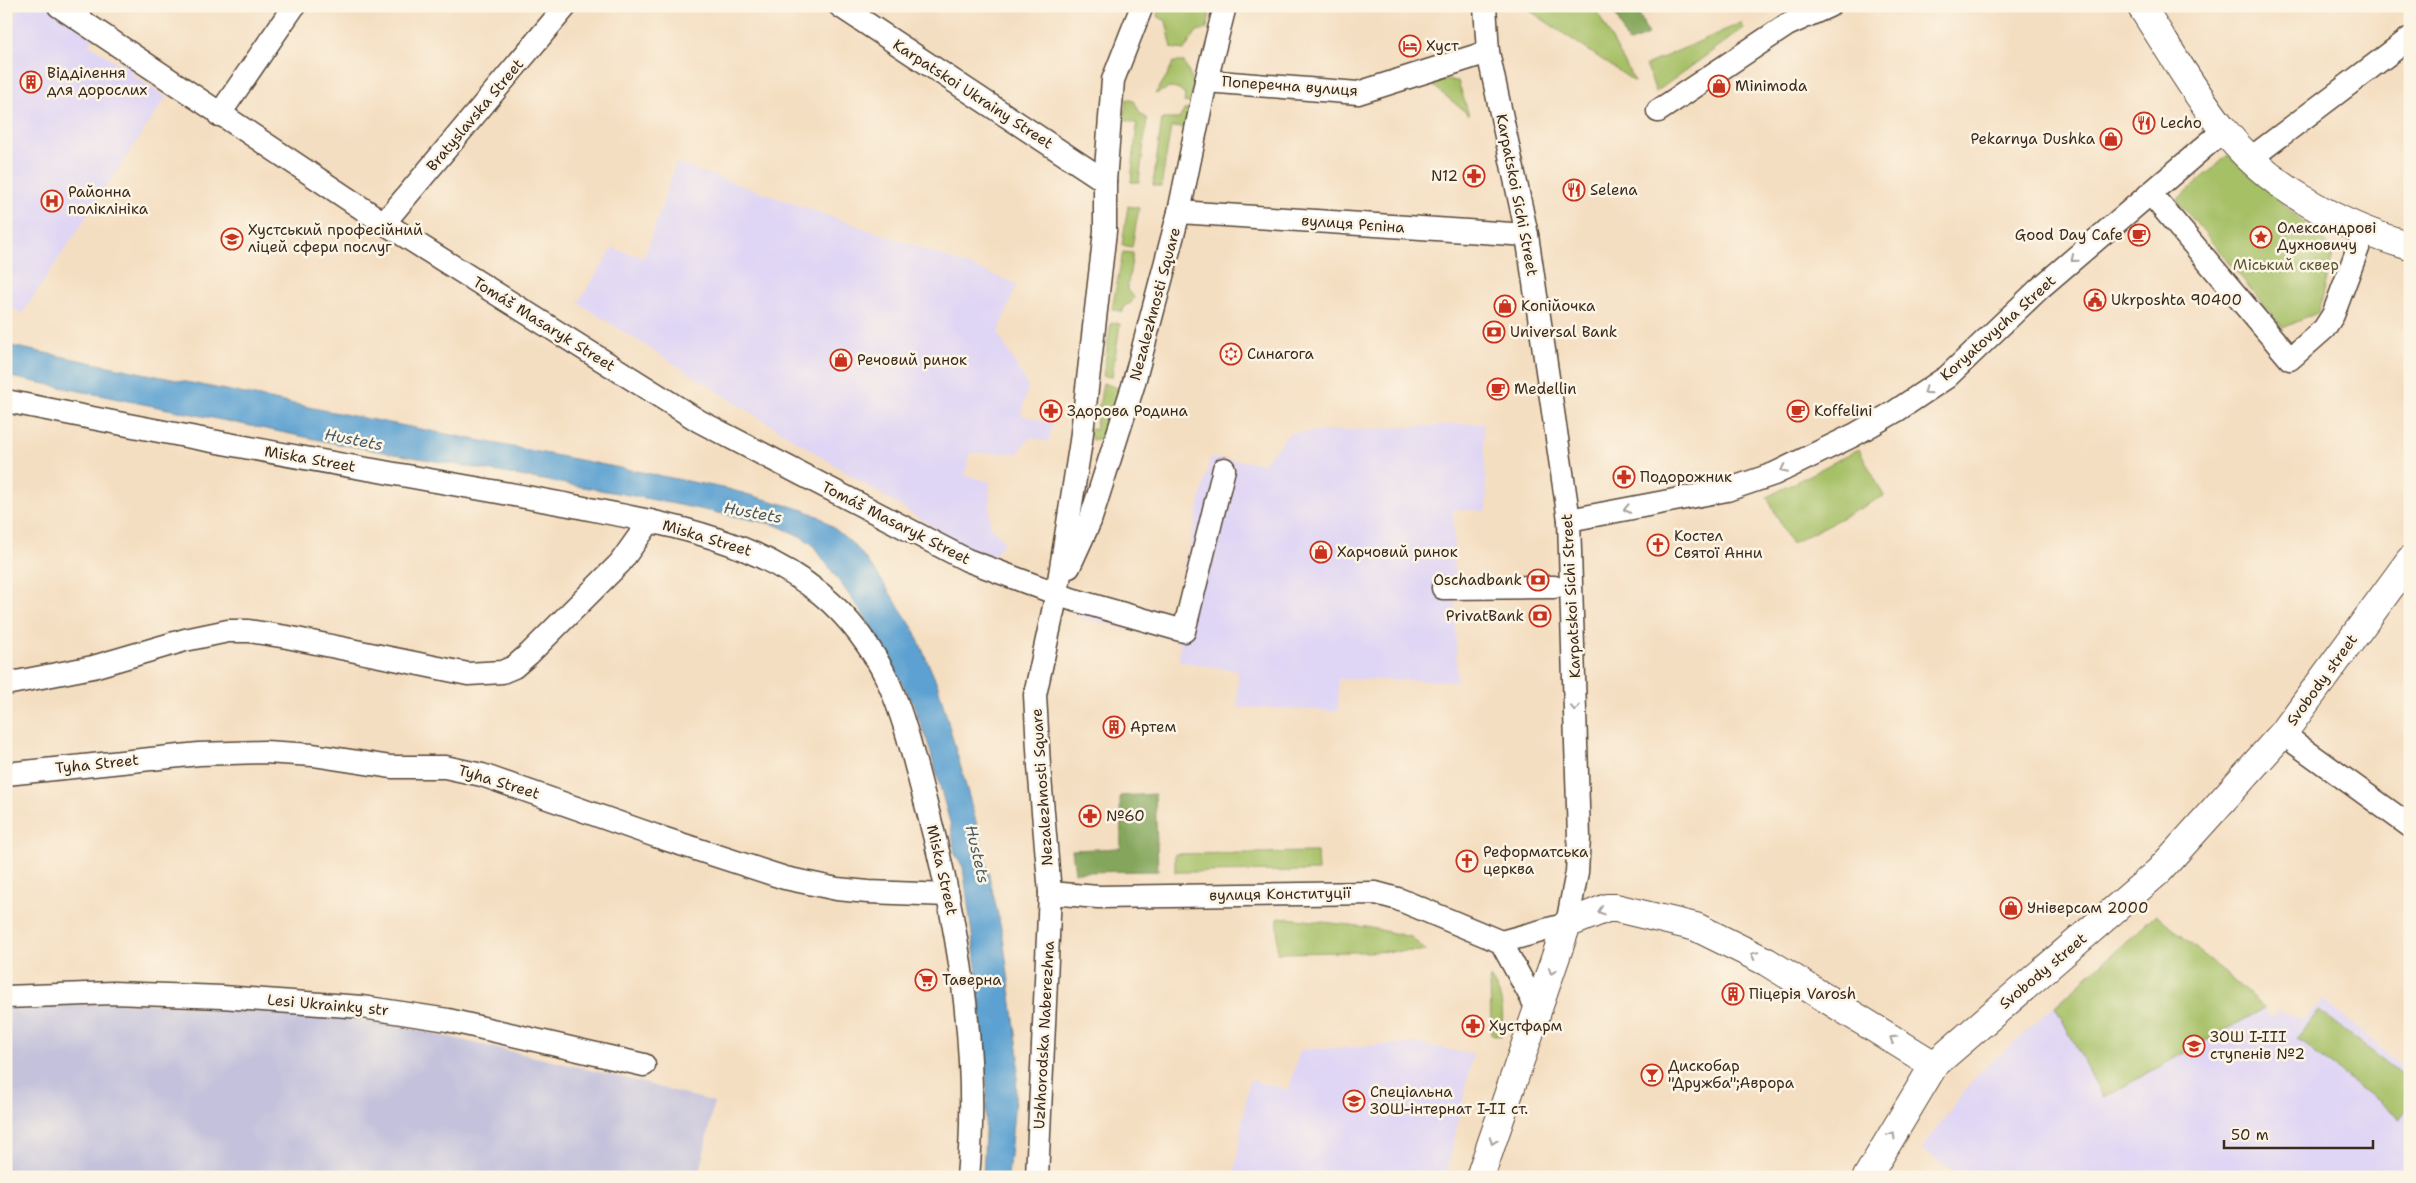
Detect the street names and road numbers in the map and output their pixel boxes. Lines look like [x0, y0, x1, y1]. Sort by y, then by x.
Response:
street label: Karpatskoi Ukrainy Street [889, 35, 1057, 153]
street label: Bratyslavska Street [422, 55, 528, 175]
street label: Поперечна вулиця [1222, 71, 1358, 101]
street label: Karpatskoi Sichi Street [1491, 112, 1543, 278]
street label: вулиця Рєпіна [1301, 210, 1406, 238]
street label: Nezalezhnosti Square [1125, 225, 1185, 383]
street label: Koryatovycha Street [1936, 271, 2060, 385]
street label: Tomáš Masaryk Street [469, 272, 619, 376]
street label: Miska Street [263, 441, 357, 477]
street label: Tomáš Masaryk Street [818, 477, 974, 569]
street label: Karpatskoi Sichi Street [1557, 513, 1585, 679]
street label: Miska Street [660, 515, 754, 561]
street label: Svobody street [2282, 630, 2362, 730]
street label: Nezalezhnosti Square [1027, 708, 1057, 866]
street label: Tyha Street [54, 750, 140, 778]
street label: Tyha Street [456, 760, 542, 804]
street label: Miska Street [922, 823, 962, 917]
street label: вулиця Конституції [1209, 883, 1352, 905]
street label: Svobody street [1995, 928, 2091, 1014]
street label: Uzhhorodska Naberezhna [1029, 940, 1059, 1130]
street label: Lesi Ukrainky str [266, 990, 390, 1020]

